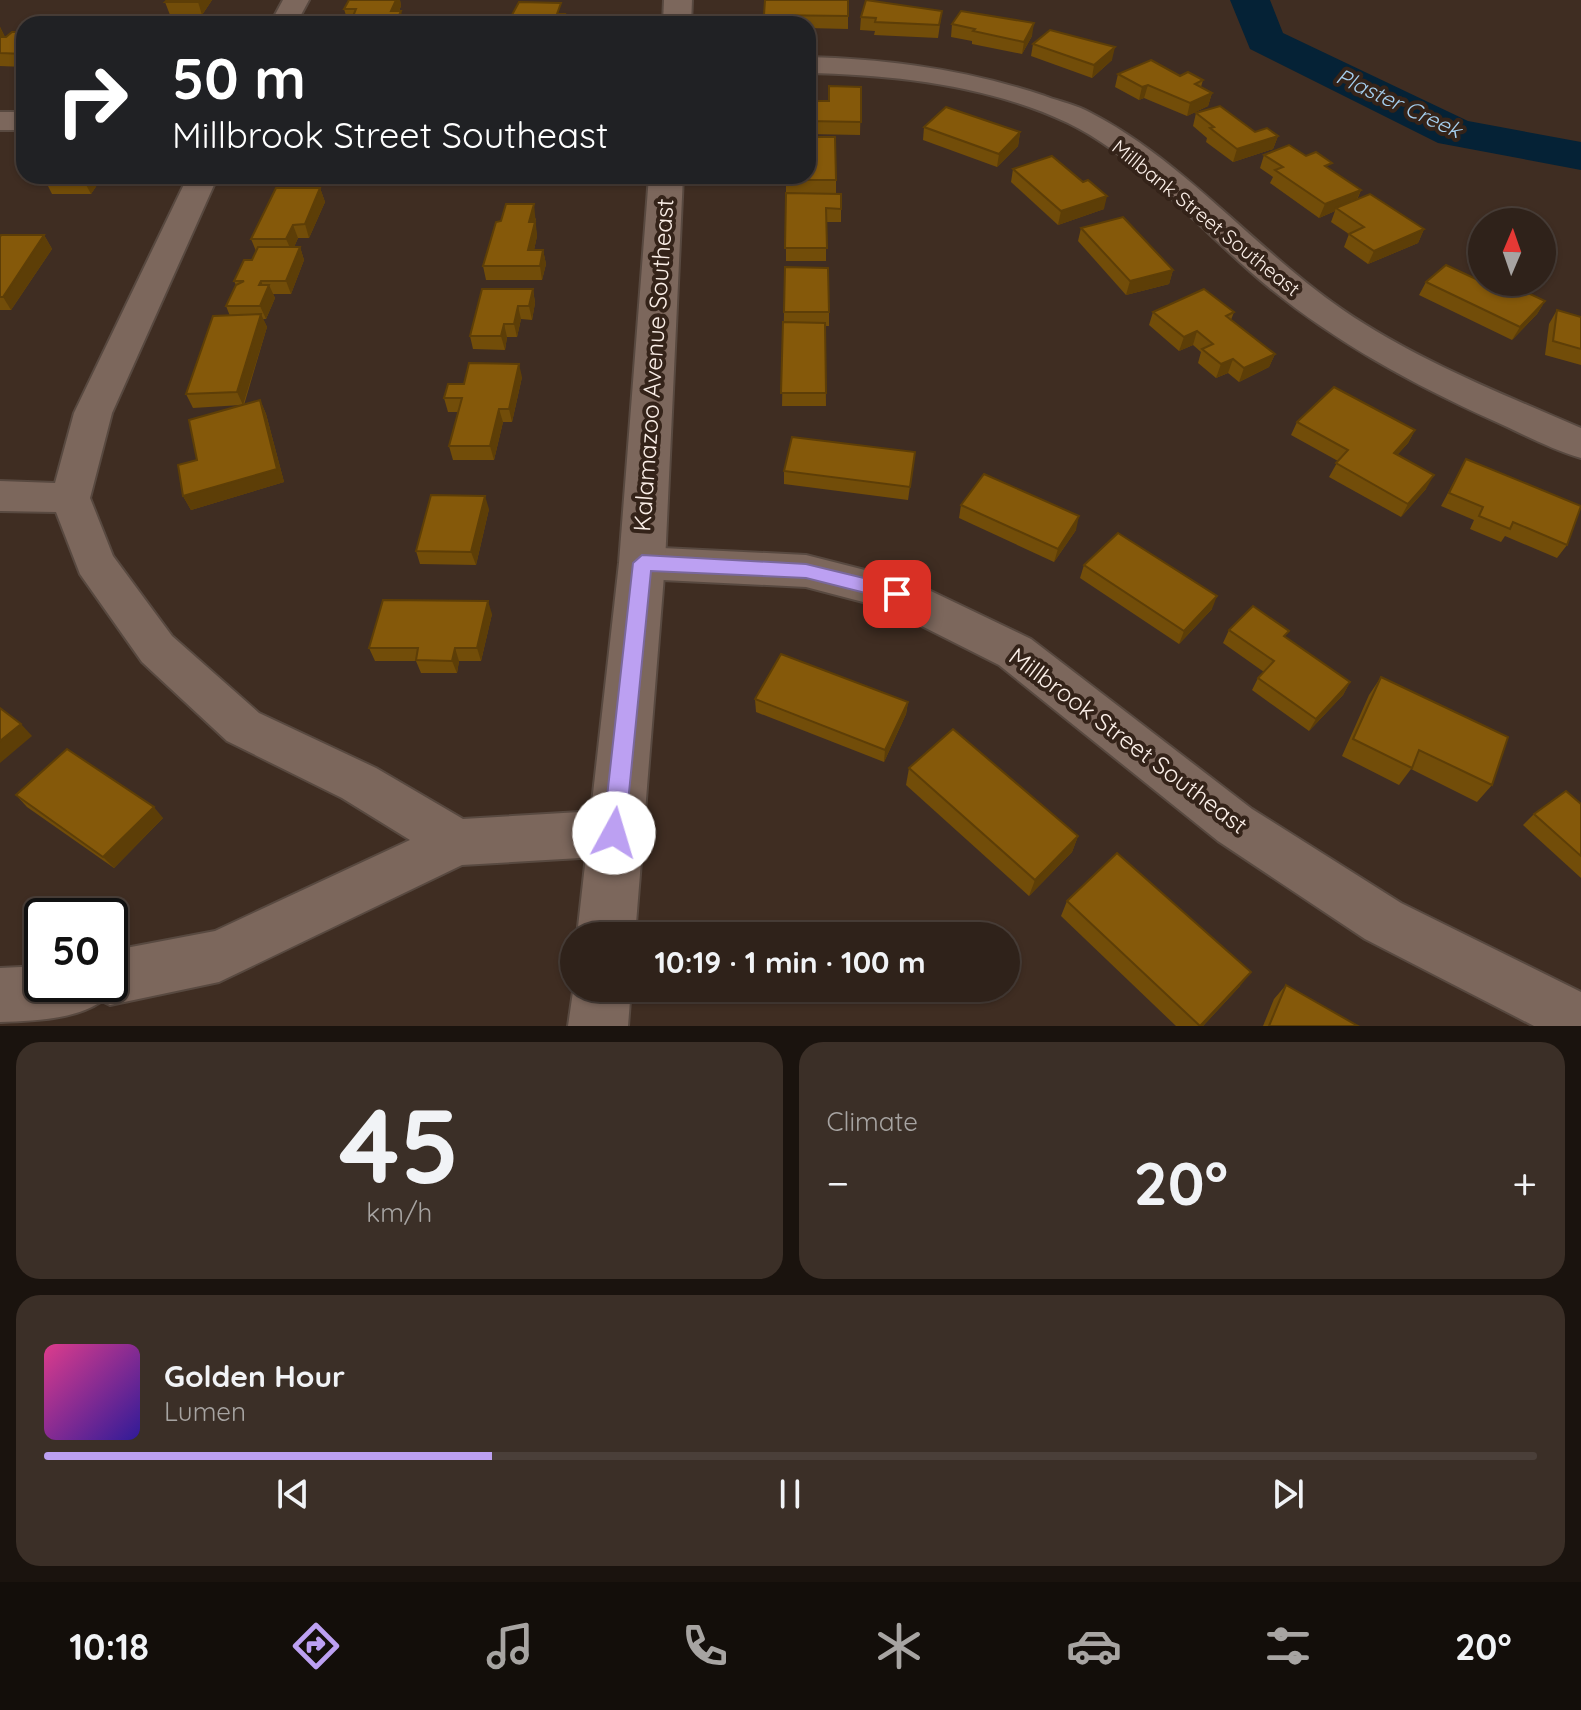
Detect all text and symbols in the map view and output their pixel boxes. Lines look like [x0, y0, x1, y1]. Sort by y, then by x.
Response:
text: 50 m [172, 43, 306, 113]
icon: right [40, 48, 144, 152]
water label: Plaster Creek [1332, 62, 1468, 145]
text: Millbrook Street Southeast [172, 112, 608, 157]
street label: Millbank Street Southeast [1107, 134, 1306, 301]
street label: Kalamazoo Avenue Southeast [626, 197, 680, 532]
north arrow [1468, 208, 1556, 296]
map controls [1468, 208, 1556, 296]
pin [863, 560, 931, 628]
icon: arrive [875, 572, 919, 616]
street label: Millbrook Street Southeast [1003, 641, 1254, 840]
position arrow [572, 791, 656, 875]
speed limit sign: 50 [24, 898, 128, 1002]
text: 10:19 · 1 min · 100 m [654, 943, 926, 981]
text: 45 [339, 1079, 460, 1209]
text: Climate [827, 1105, 918, 1138]
text: 20° [1134, 1145, 1228, 1220]
text: − [827, 1155, 849, 1210]
text: + [1512, 1155, 1537, 1210]
text: km/h [366, 1196, 432, 1229]
text: Golden Hour [164, 1357, 345, 1395]
text: Lumen [164, 1395, 246, 1428]
icon: previous [271, 1472, 315, 1516]
icon: pause [768, 1472, 812, 1516]
icon: next [1266, 1472, 1310, 1516]
icon: directions [288, 1618, 344, 1674]
icon: music [482, 1618, 538, 1674]
icon: phone [677, 1618, 733, 1674]
icon: climate [871, 1618, 927, 1674]
icon: car [1066, 1618, 1122, 1674]
icon: filters [1260, 1618, 1316, 1674]
text: 10:18 [69, 1624, 149, 1669]
text: 20° [1455, 1624, 1512, 1669]

